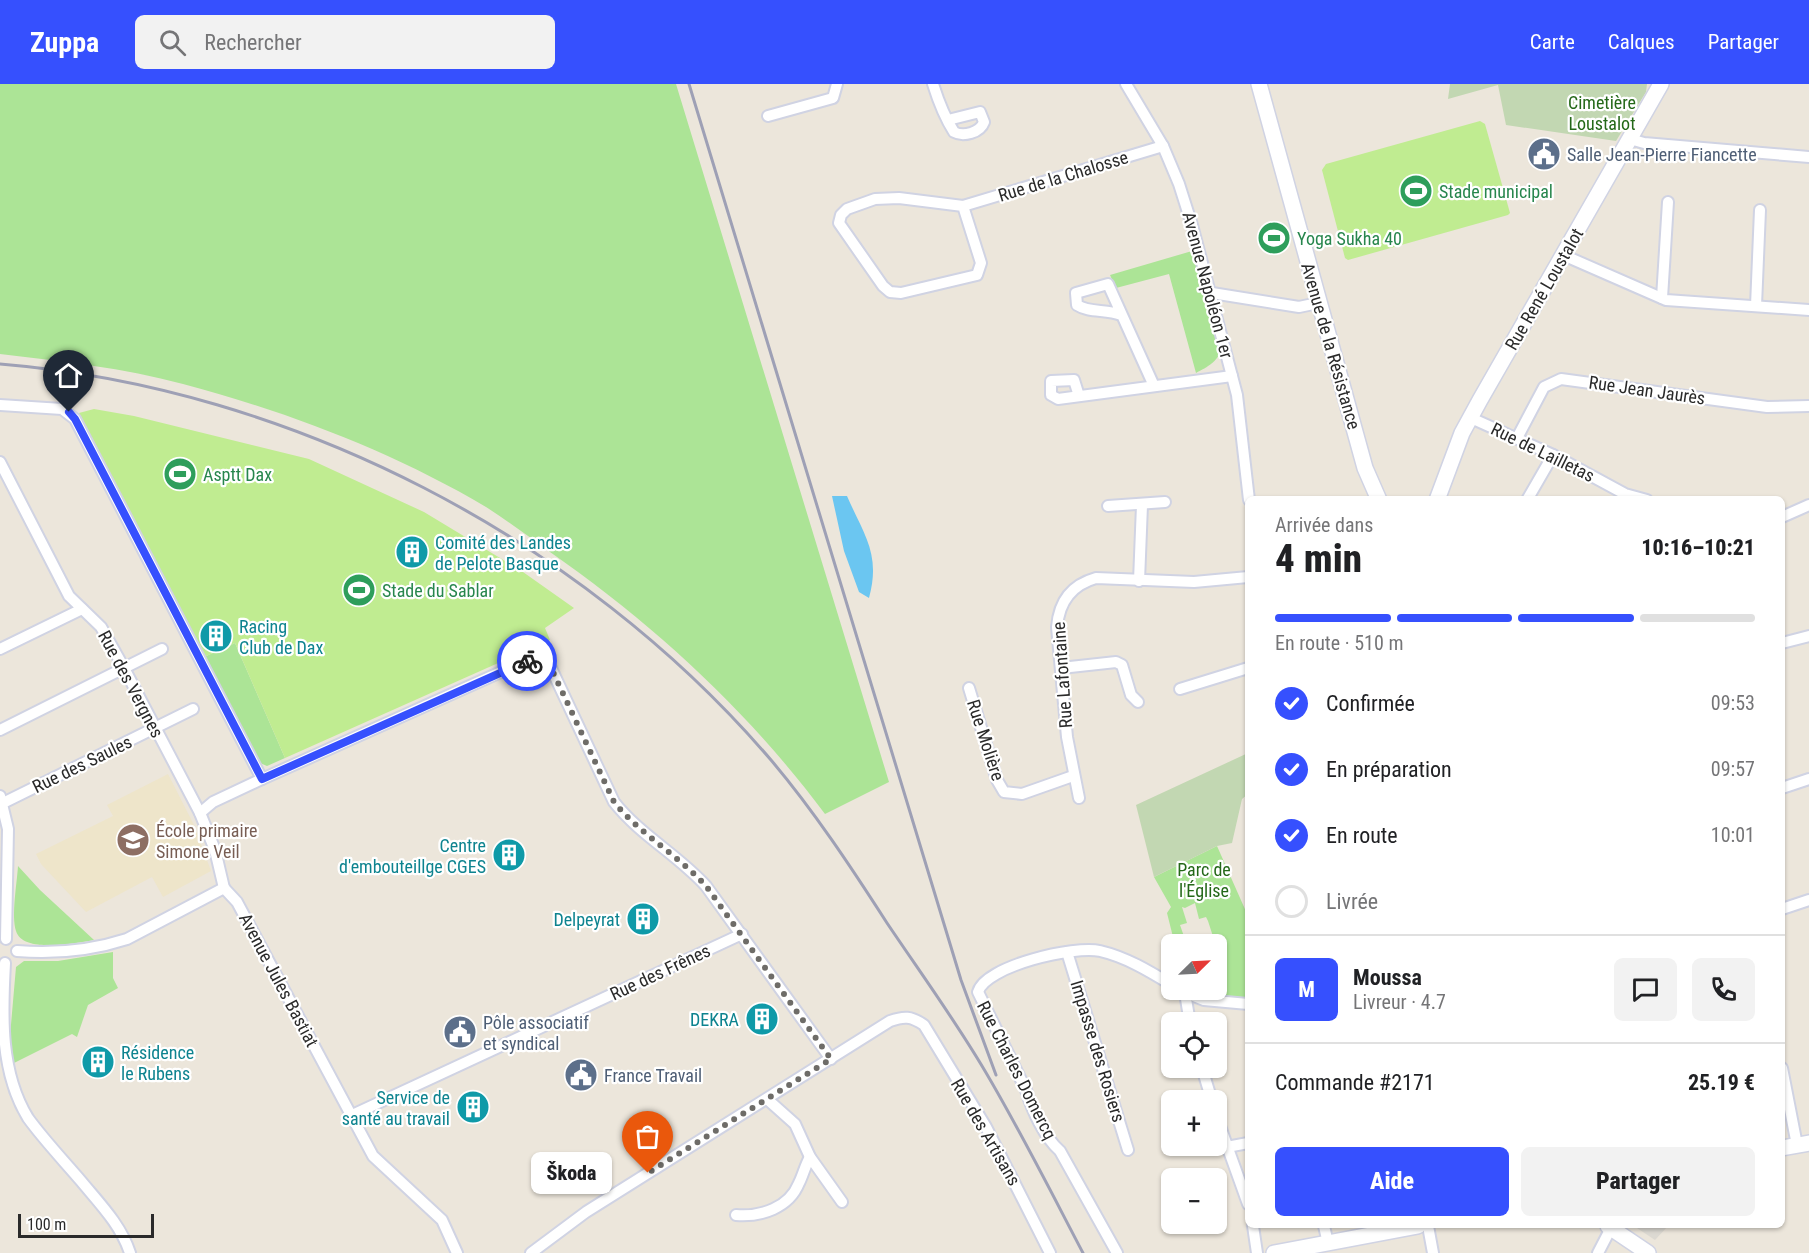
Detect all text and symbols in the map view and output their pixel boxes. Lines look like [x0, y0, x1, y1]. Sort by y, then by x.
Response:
search box [135, 15, 555, 69]
text: Zuppa [30, 26, 99, 59]
icon: search [156, 26, 189, 59]
text: Rechercher [204, 30, 302, 55]
text: Carte [1530, 30, 1575, 54]
text: Calques [1608, 30, 1675, 54]
text: Partager [1708, 30, 1779, 54]
park label: Cimetière Loustalot [1568, 92, 1636, 134]
public building icon: Salle Jean-Pierre Fiancette [1526, 136, 1562, 172]
place label: Salle Jean-Pierre Fiancette [1567, 144, 1757, 165]
street label: Rue de la Chalosse [995, 146, 1131, 206]
sports icon: Stade municipal [1398, 173, 1434, 209]
place label: Stade municipal [1439, 181, 1553, 202]
street label: Avenue Napoléon 1er [1178, 209, 1238, 361]
sports icon: Yoga Sukha 40 [1256, 220, 1292, 256]
street label: Rue René Loustalot [1501, 224, 1587, 354]
place label: Yoga Sukha 40 [1297, 228, 1402, 249]
street label: Avenue de la Résistance [1297, 260, 1365, 432]
pin [43, 350, 94, 412]
icon: home [52, 359, 85, 392]
street label: Rue Jean Jaurès [1587, 371, 1707, 409]
street label: Rue de Lailletas [1488, 418, 1598, 486]
sports icon: Asptt Dax [162, 456, 198, 492]
place label: Asptt Dax [203, 464, 272, 485]
text: Arrivée dans [1275, 513, 1373, 537]
place label: Comité des Landes de Pelote Basque [435, 532, 571, 574]
building icon: Comité des Landes de Pelote Basque [394, 534, 430, 570]
text: 10:16–10:21 [1641, 535, 1755, 560]
text: 4 min [1275, 536, 1362, 582]
sports icon: Stade du Sablar [341, 572, 377, 608]
place label: Stade du Sablar [382, 580, 494, 601]
place label: Racing Club de Dax [239, 616, 323, 658]
building icon: Racing Club de Dax [198, 618, 234, 654]
street label: Rue Lafontaine [1048, 621, 1076, 729]
street label: Rue des Vergnes [94, 627, 168, 741]
courier [497, 631, 557, 691]
text: En route · 510 m [1275, 631, 1403, 655]
icon: bike [511, 645, 544, 678]
icon: check [1275, 687, 1308, 720]
text: Confirmée [1326, 691, 1415, 716]
text: 09:53 [1711, 691, 1755, 715]
street label: Rue Molière [963, 697, 1009, 783]
street label: Rue des Saules [29, 731, 135, 797]
icon: check [1275, 753, 1308, 786]
text: En préparation [1326, 757, 1452, 782]
text: 09:57 [1711, 757, 1755, 781]
icon: check [1275, 819, 1308, 852]
place label: École primaire Simone Veil [156, 820, 257, 862]
school or university icon: École primaire Simone Veil [115, 822, 151, 858]
text: En route [1326, 823, 1398, 848]
text: 10:01 [1711, 823, 1755, 847]
place label: Centre d'embouteillge CGES [339, 835, 486, 877]
building icon: Centre d'embouteillge CGES [491, 837, 527, 873]
park label: Parc de l'Église [1177, 859, 1231, 901]
text: Livrée [1326, 889, 1378, 914]
building icon: Delpeyrat [625, 901, 661, 937]
place label: Delpeyrat [553, 909, 620, 930]
street label: Avenue Jules Bastiat [235, 910, 323, 1050]
north arrow [1161, 934, 1227, 1000]
map controls [1161, 934, 1227, 1234]
street label: Rue des Frênes [607, 940, 713, 1004]
button: chat [1614, 958, 1677, 1021]
button: phone [1692, 958, 1755, 1021]
text: Moussa [1353, 965, 1422, 990]
street label: Impasse des Rosiers [1066, 977, 1130, 1125]
text: M [1298, 977, 1315, 1002]
text: Livreur · 4.7 [1353, 990, 1446, 1014]
street label: Rue Charles Domercq [973, 997, 1061, 1143]
building icon: DEKRA [744, 1001, 780, 1037]
place label: DEKRA [690, 1009, 740, 1030]
place label: Pôle associatif et syndical [483, 1012, 589, 1054]
button: locate [1161, 1012, 1227, 1078]
public building icon: Pôle associatif et syndical [442, 1014, 478, 1050]
place label: Résidence le Rubens [121, 1042, 194, 1084]
building icon: Résidence le Rubens [80, 1044, 116, 1080]
public building icon: France Travail [563, 1057, 599, 1093]
place label: France Travail [604, 1065, 702, 1086]
text: Commande #2171 [1275, 1070, 1435, 1095]
text: 25.19 € [1688, 1070, 1755, 1095]
street label: Rue des Artisans [947, 1075, 1025, 1189]
place label: Service de santé au travail [342, 1087, 450, 1129]
building icon: Service de santé au travail [455, 1089, 491, 1125]
button: + [1161, 1090, 1227, 1156]
pin [622, 1111, 673, 1173]
icon: bag [631, 1120, 664, 1153]
button: Aide [1275, 1147, 1509, 1216]
button: Partager [1521, 1147, 1755, 1216]
callout: Škoda [531, 1152, 612, 1194]
text: Škoda [547, 1161, 596, 1185]
button: − [1161, 1168, 1227, 1234]
scale bar [18, 1211, 154, 1238]
text: 100 m [27, 1215, 66, 1234]

